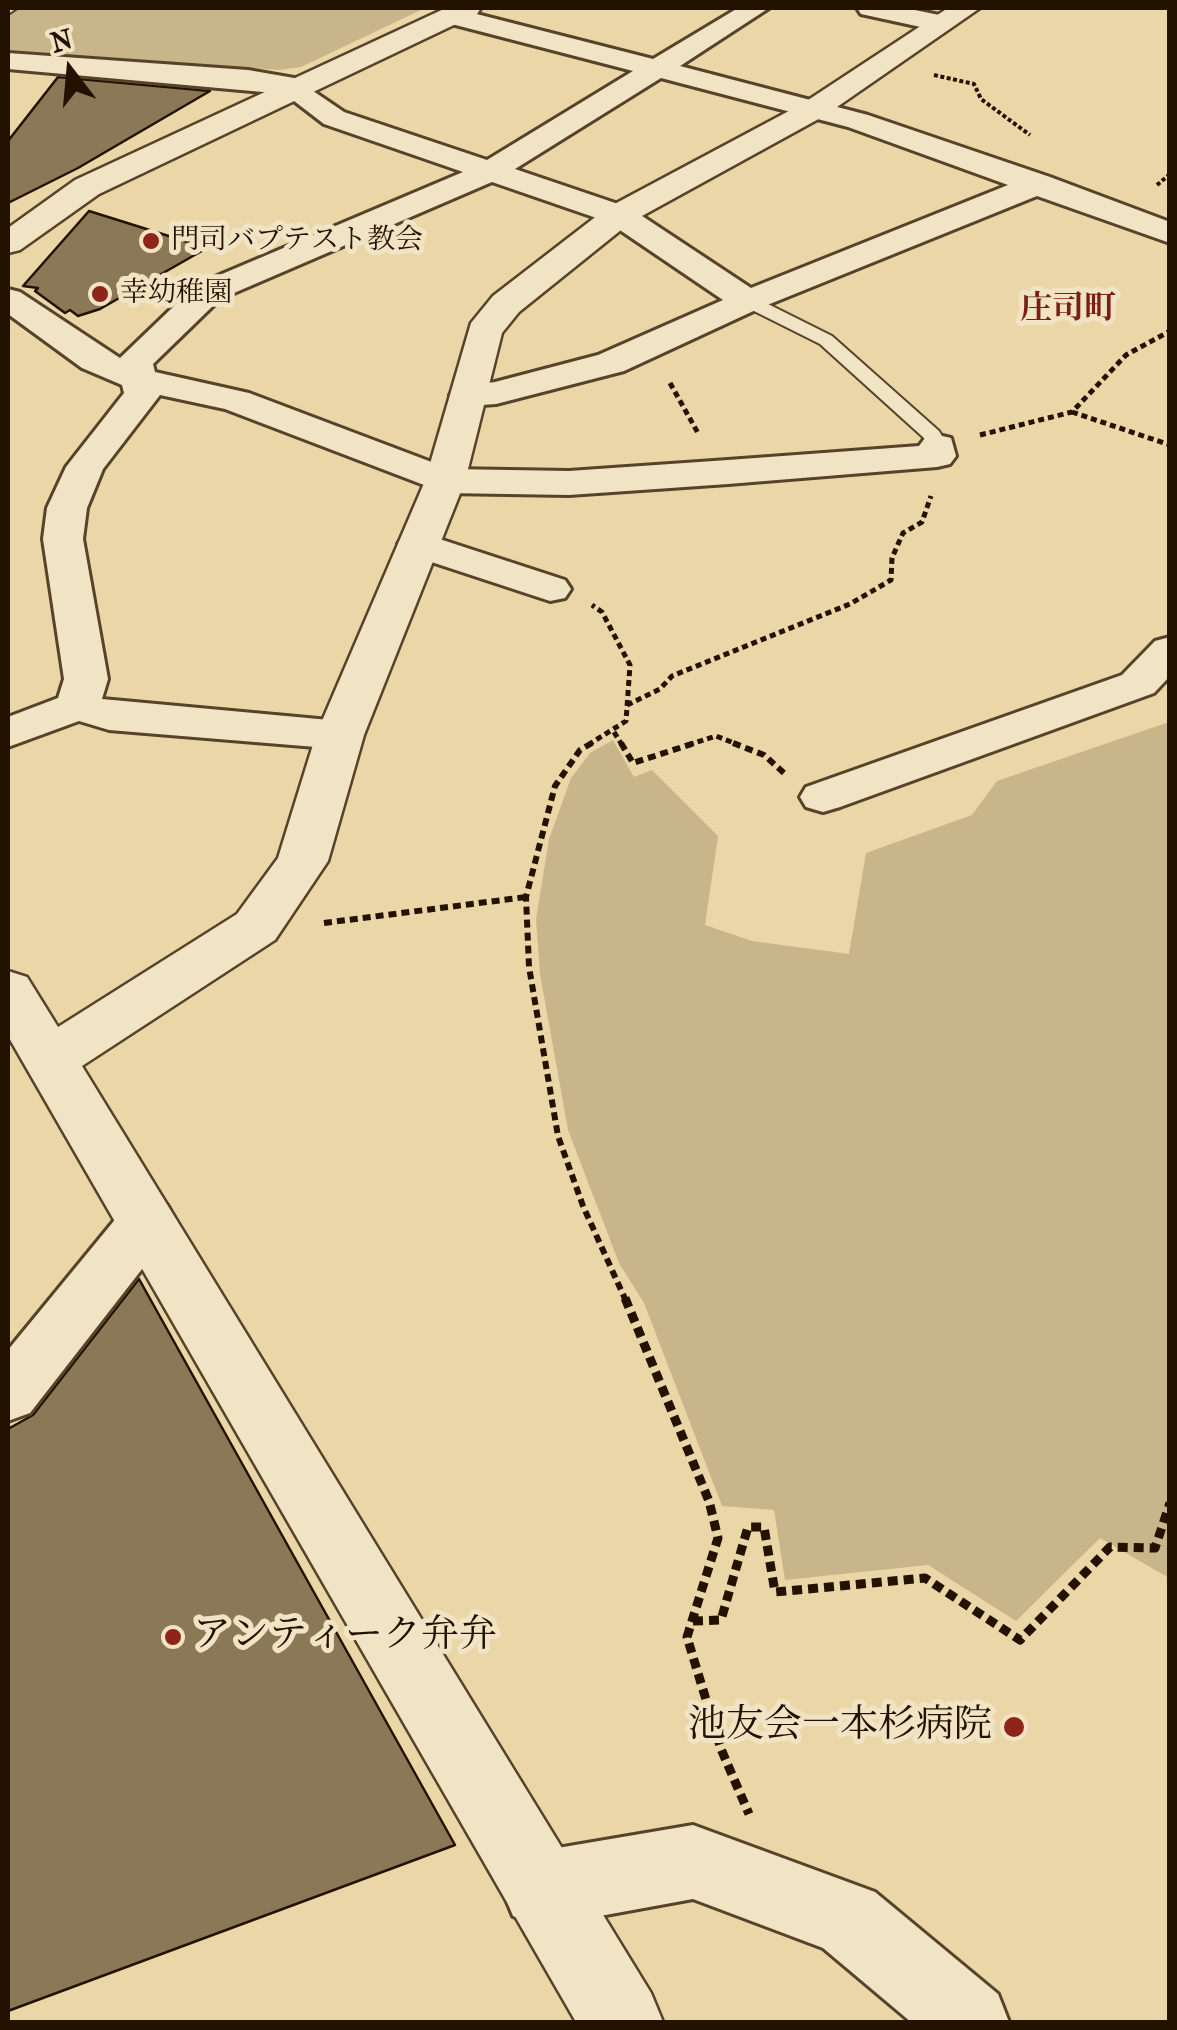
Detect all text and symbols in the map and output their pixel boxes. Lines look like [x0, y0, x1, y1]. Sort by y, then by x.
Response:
north arrow [20, 20, 120, 120]
text: N [47, 22, 76, 59]
place label: 門司バプテスト教会 [171, 224, 423, 258]
marker: 門司バプテスト教会 [140, 230, 162, 252]
place label: 幸幼稚園 [120, 277, 232, 311]
marker: 幸幼稚園 [89, 283, 111, 305]
district label: 庄司町 [1020, 291, 1116, 329]
place label: アンティーク弁弁 [193, 1614, 497, 1660]
marker: アンティーク弁弁 [162, 1626, 184, 1648]
place label: 池友会一本杉病院 [688, 1704, 992, 1750]
marker: 池友会一本杉病院 [1001, 1714, 1027, 1740]

